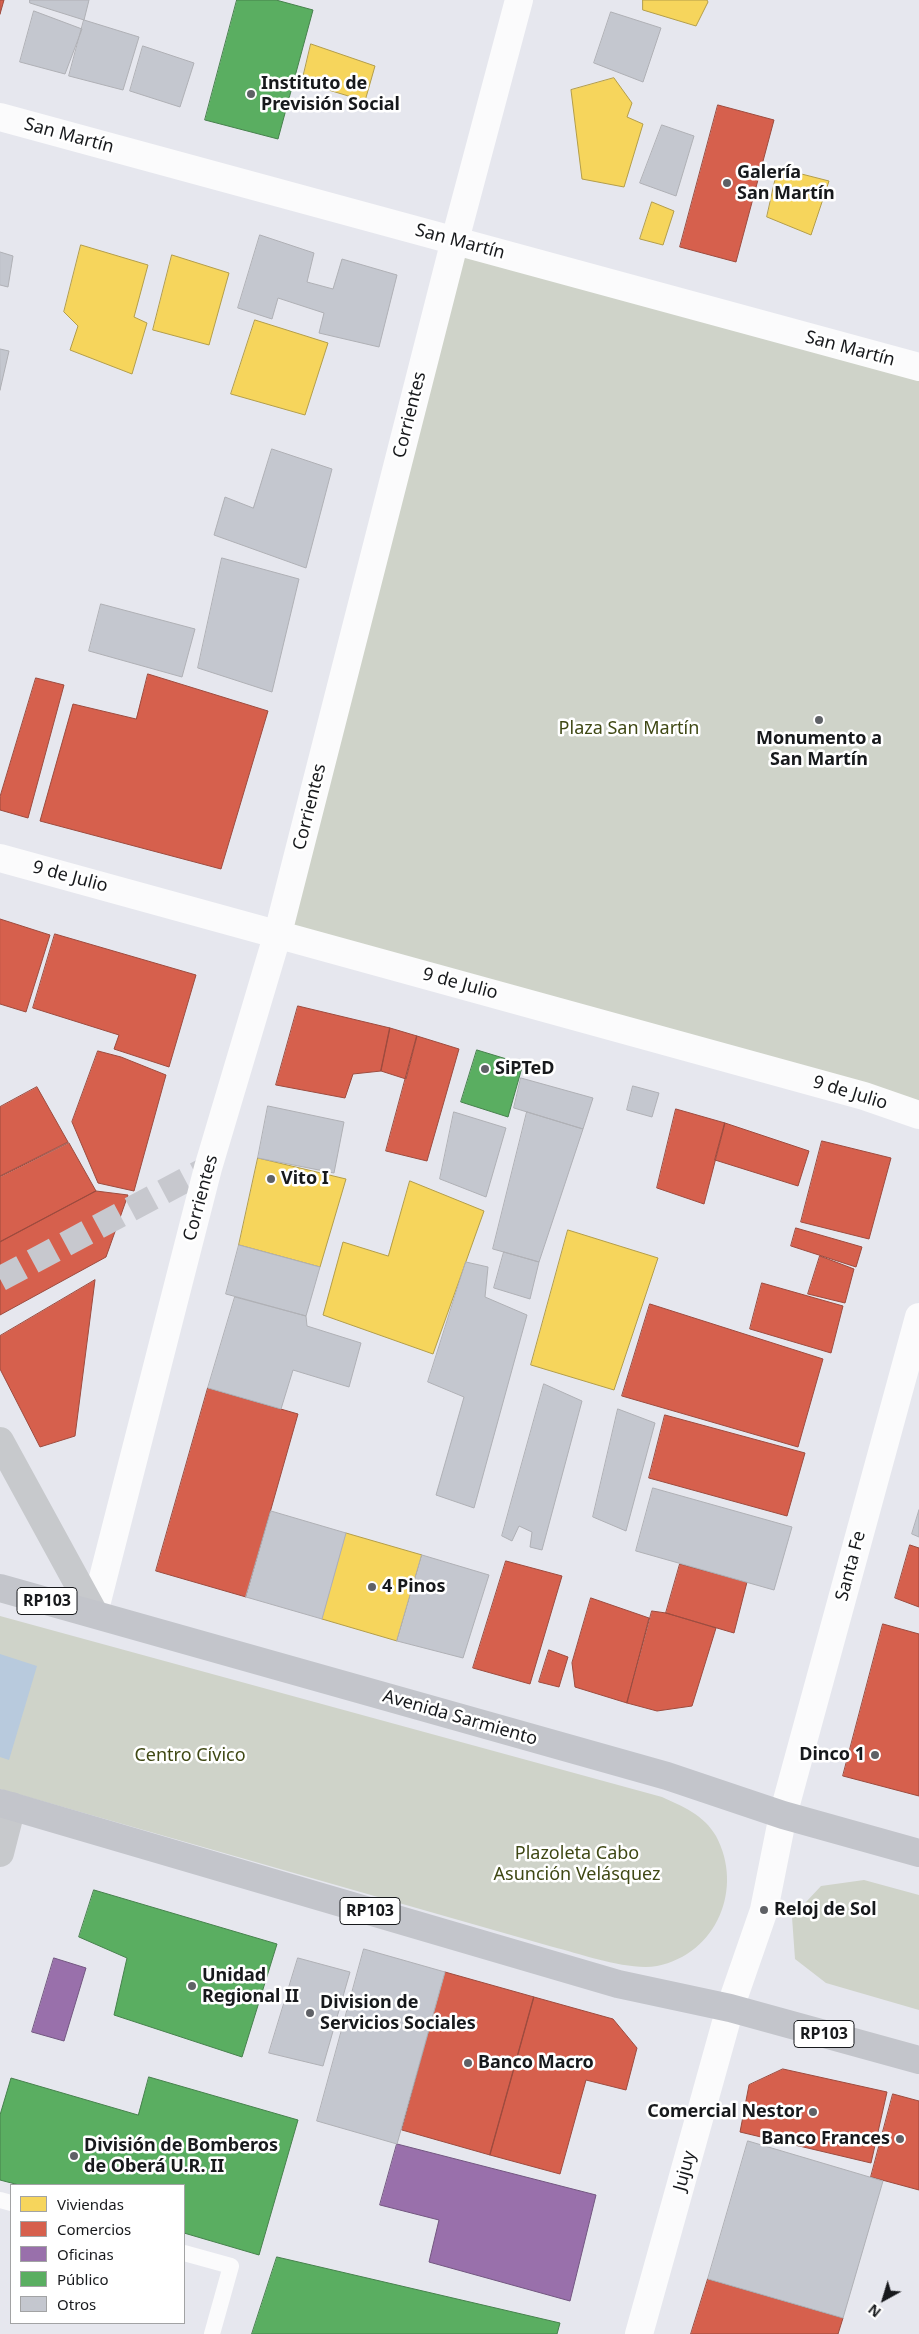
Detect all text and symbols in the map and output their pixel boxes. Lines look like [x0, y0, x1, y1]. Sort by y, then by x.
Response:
place label: Instituto de Previsión Social [261, 73, 400, 116]
marker: Instituto de Previsión Social [245, 88, 257, 100]
street label: San Martín [22, 114, 116, 158]
place label: Galería San Martín [737, 162, 835, 204]
marker: Galería San Martín [721, 177, 733, 189]
street label: San Martín [413, 220, 507, 264]
street label: San Martín [803, 327, 897, 371]
street label: Corrientes [389, 370, 431, 460]
marker: Monumento a San Martín [813, 714, 825, 726]
park label: Plaza San Martín [559, 718, 699, 740]
place label: Monumento a San Martín [756, 728, 882, 771]
street label: Corrientes [289, 762, 331, 852]
street label: 9 de Julio [30, 857, 110, 897]
street label: 9 de Julio [420, 964, 500, 1004]
place label: SiPTeD [495, 1058, 555, 1080]
marker: SiPTeD [479, 1063, 491, 1075]
street label: 9 de Julio [810, 1071, 890, 1115]
street label: Corrientes [179, 1153, 223, 1243]
place label: Vito I [281, 1168, 329, 1190]
marker: Vito I [265, 1173, 277, 1185]
street label: Santa Fe [831, 1528, 871, 1604]
place label: 4 Pinos [382, 1576, 446, 1598]
marker: 4 Pinos [366, 1581, 378, 1593]
road number: RP103 [17, 1588, 77, 1614]
street label: Avenida Sarmiento [380, 1686, 540, 1750]
place label: Dinco 1 [799, 1744, 865, 1766]
park label: Centro Cívico [134, 1745, 246, 1767]
marker: Dinco 1 [869, 1749, 881, 1761]
park label: Plazoleta Cabo Asunción Velásquez [494, 1843, 660, 1886]
road number: RP103 [340, 1898, 400, 1924]
place label: Reloj de Sol [774, 1899, 877, 1921]
marker: Reloj de Sol [758, 1904, 770, 1916]
place label: Unidad Regional II [202, 1965, 299, 2008]
marker: Unidad Regional II [186, 1980, 198, 1992]
place label: Division de Servicios Sociales [320, 1992, 476, 2035]
marker: Division de Servicios Sociales [304, 2007, 316, 2019]
road number: RP103 [794, 2020, 854, 2048]
place label: Banco Macro [478, 2052, 594, 2074]
marker: Banco Macro [462, 2057, 474, 2069]
place label: Comercial Nestor [647, 2101, 803, 2123]
marker: Comercial Nestor [807, 2106, 819, 2118]
place label: Banco Frances [761, 2128, 890, 2150]
marker: Banco Frances [894, 2133, 906, 2145]
place label: División de Bomberos de Oberá U.R. II [84, 2135, 278, 2178]
street label: Jujuy [669, 2148, 701, 2194]
marker: División de Bomberos de Oberá U.R. II [68, 2150, 80, 2162]
legend [10, 2184, 185, 2324]
text: Viviendas [57, 2194, 124, 2214]
text: Comercios [57, 2219, 131, 2239]
text: Oficinas [57, 2244, 114, 2264]
text: Público [57, 2269, 109, 2289]
north arrow [859, 2274, 909, 2324]
text: Otros [57, 2294, 96, 2314]
text: N [864, 2300, 885, 2322]

